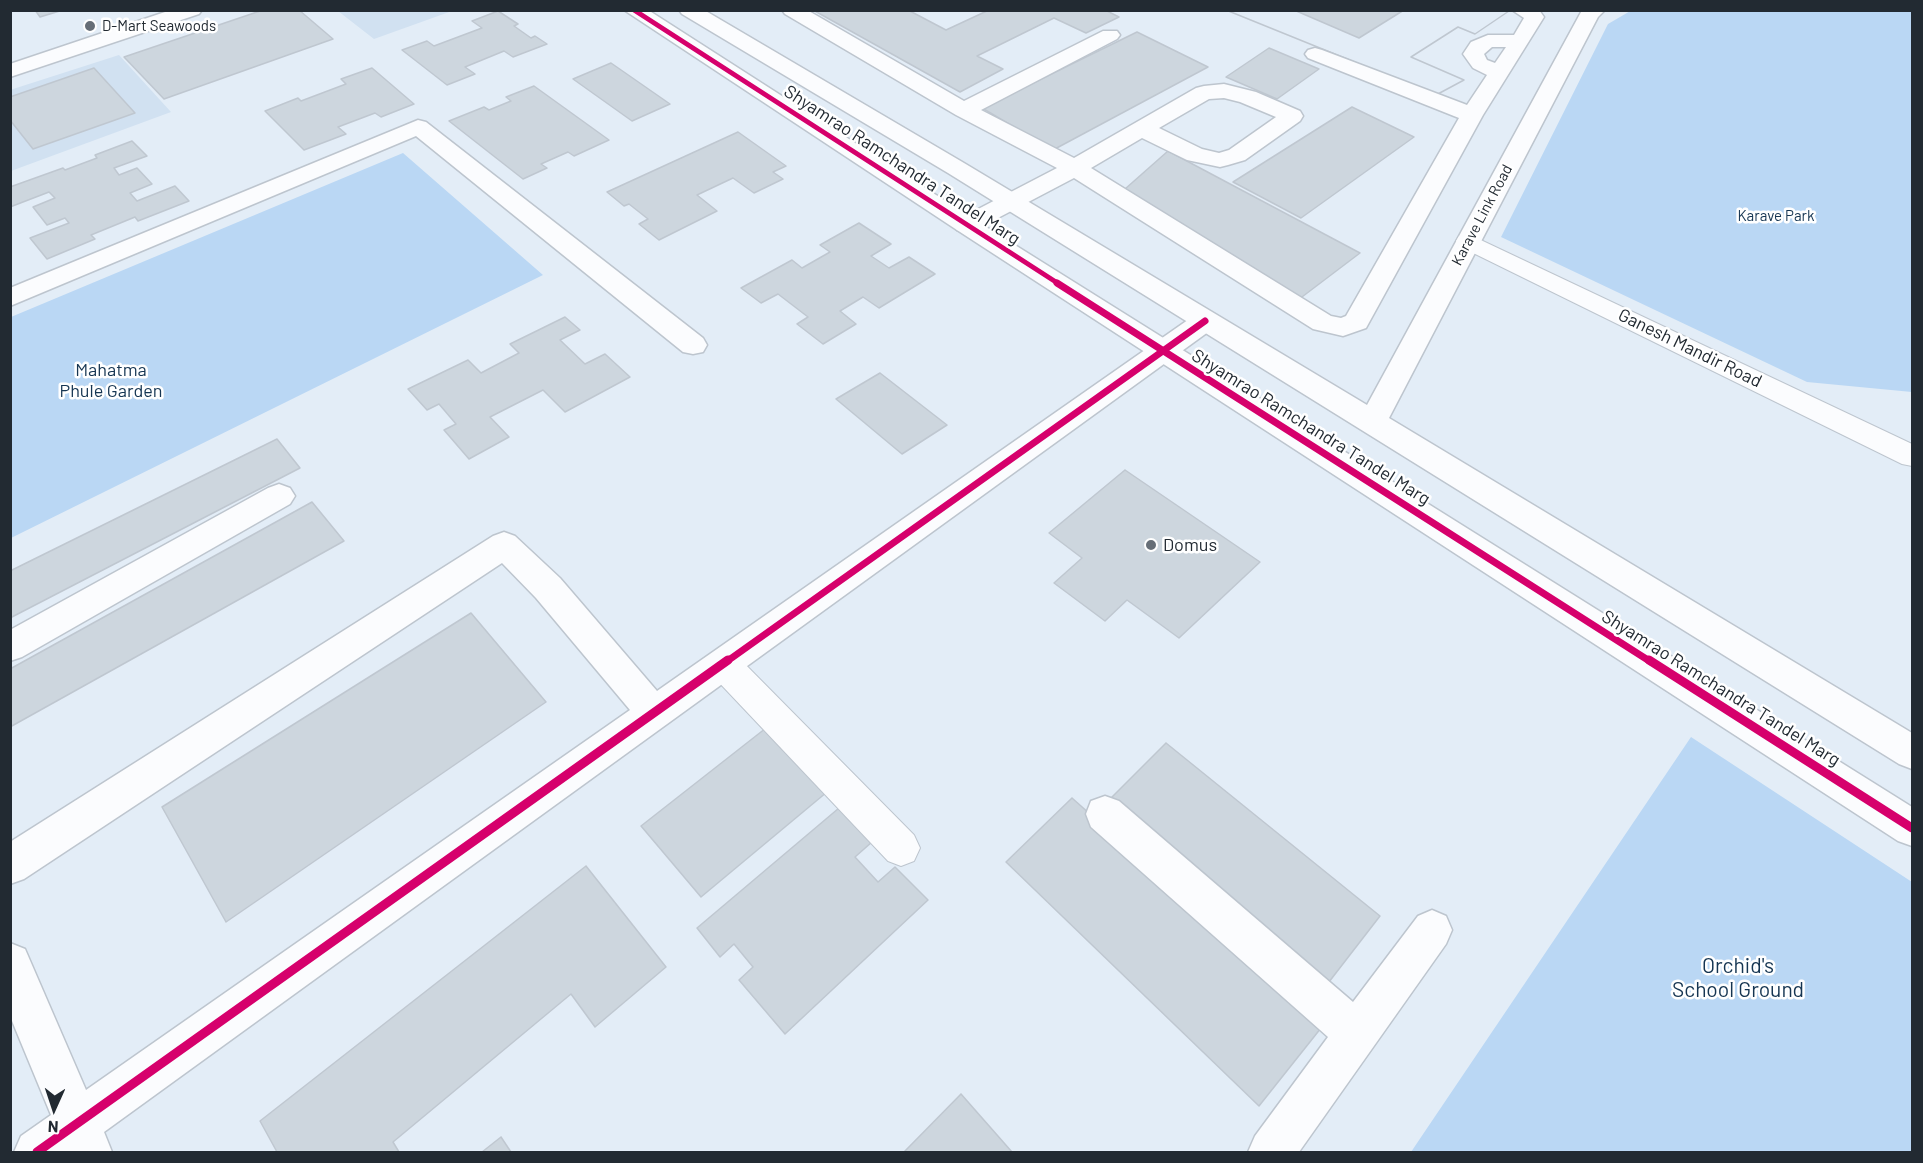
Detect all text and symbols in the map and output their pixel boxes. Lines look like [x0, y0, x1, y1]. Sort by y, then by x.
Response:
place label: D-Mart Seawoods [102, 17, 216, 35]
marker: D-Mart Seawoods [83, 19, 97, 33]
street label: Shyamrao Ramchandra Tandel Marg [780, 80, 1024, 250]
street label: Karave Link Road [1448, 161, 1516, 269]
park label: Karave Park [1737, 207, 1815, 225]
street label: Ganesh Mandir Road [1615, 304, 1765, 392]
street label: Shyamrao Ramchandra Tandel Marg [1188, 344, 1434, 510]
park label: Mahatma Phule Garden [59, 359, 163, 401]
place label: Domus [1163, 534, 1217, 556]
marker: Domus [1144, 538, 1158, 552]
street label: Shyamrao Ramchandra Tandel Marg [1598, 605, 1844, 771]
park label: Orchid's School Ground [1672, 953, 1804, 1003]
north arrow [24, 1079, 84, 1139]
text: N [47, 1118, 59, 1137]

